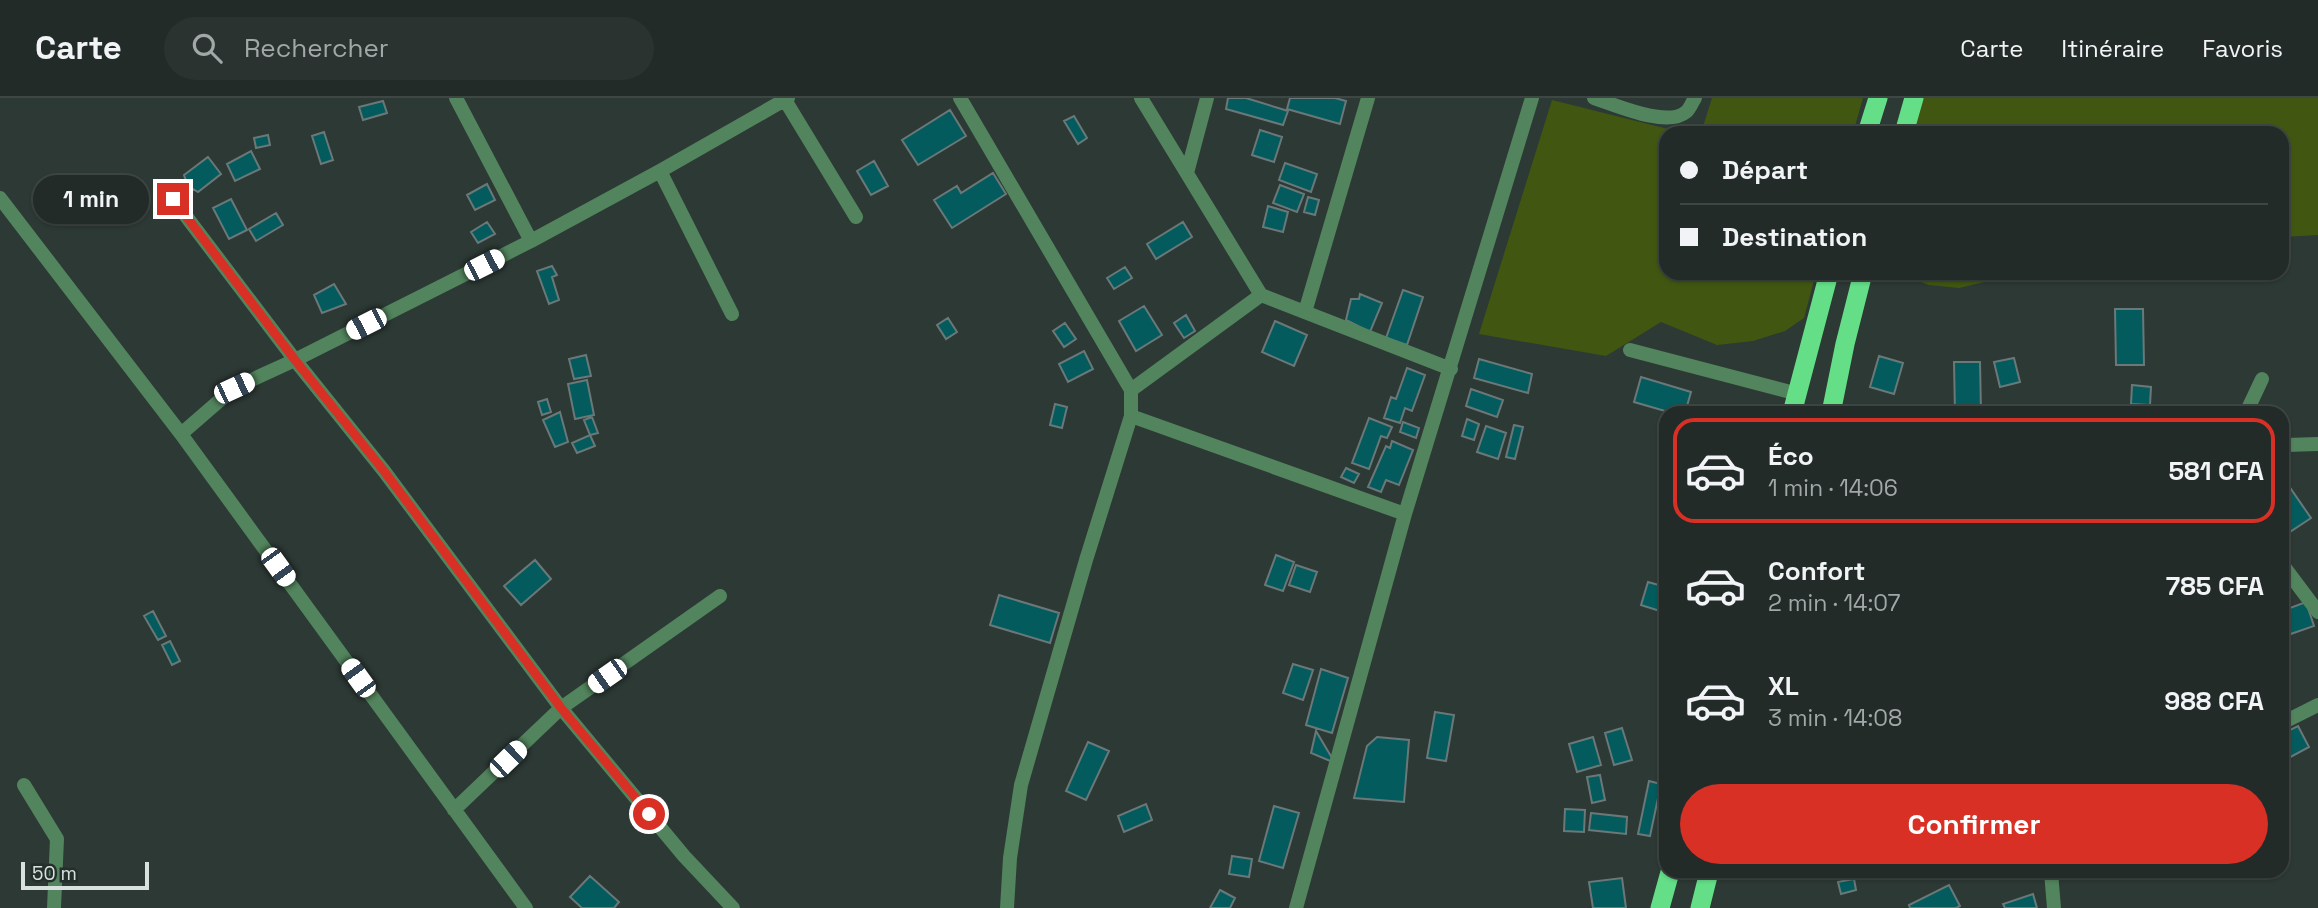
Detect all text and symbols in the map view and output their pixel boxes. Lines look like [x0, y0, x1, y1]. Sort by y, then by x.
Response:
search box [164, 17, 654, 80]
text: Carte [35, 27, 122, 69]
icon: search [188, 29, 226, 67]
text: Rechercher [244, 31, 389, 65]
text: Carte [1960, 33, 2023, 64]
text: Itinéraire [2061, 33, 2164, 64]
text: Favoris [2202, 33, 2283, 64]
text: Départ [1722, 153, 1808, 187]
callout: 1 min [33, 174, 148, 224]
route end [157, 183, 189, 215]
text: 1 min [63, 184, 119, 214]
text: Destination [1722, 220, 1867, 254]
car [461, 246, 508, 284]
car [343, 305, 390, 343]
car [211, 370, 258, 406]
icon: car [1684, 439, 1747, 502]
text: Éco [1768, 439, 1814, 473]
text: 581 CFA [2168, 454, 2264, 488]
text: 1 min · 14:06 [1768, 473, 1898, 503]
car [258, 544, 299, 590]
icon: car [1684, 554, 1747, 617]
text: Confort [1768, 554, 1865, 588]
text: 785 CFA [2166, 569, 2264, 603]
text: 2 min · 14:07 [1768, 588, 1901, 618]
car [338, 655, 379, 701]
car [584, 655, 631, 697]
icon: car [1684, 669, 1747, 732]
text: XL [1768, 669, 1799, 703]
text: 988 CFA [2164, 684, 2264, 718]
text: 3 min · 14:08 [1768, 703, 1902, 733]
car [486, 737, 531, 781]
button: Confirmer [1680, 784, 2268, 864]
route start [633, 798, 665, 830]
scale bar [21, 859, 149, 891]
text: 50 m [32, 861, 77, 886]

